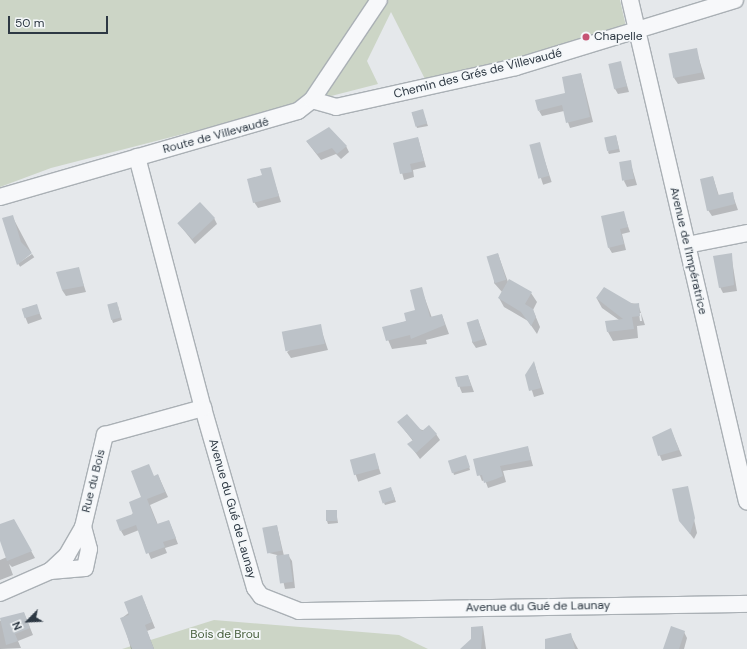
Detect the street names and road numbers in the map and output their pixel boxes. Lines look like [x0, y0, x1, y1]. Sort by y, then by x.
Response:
street label: Chemin des Grés de Villevaudé [392, 46, 564, 102]
street label: Route de Villevaudé [161, 115, 271, 157]
street label: Avenue de l'Impératrice [666, 186, 710, 316]
street label: Avenue du Gué de Launay [205, 437, 259, 581]
street label: Rue du Bois [79, 448, 109, 514]
street label: Avenue du Gué de Launay [466, 599, 610, 615]

